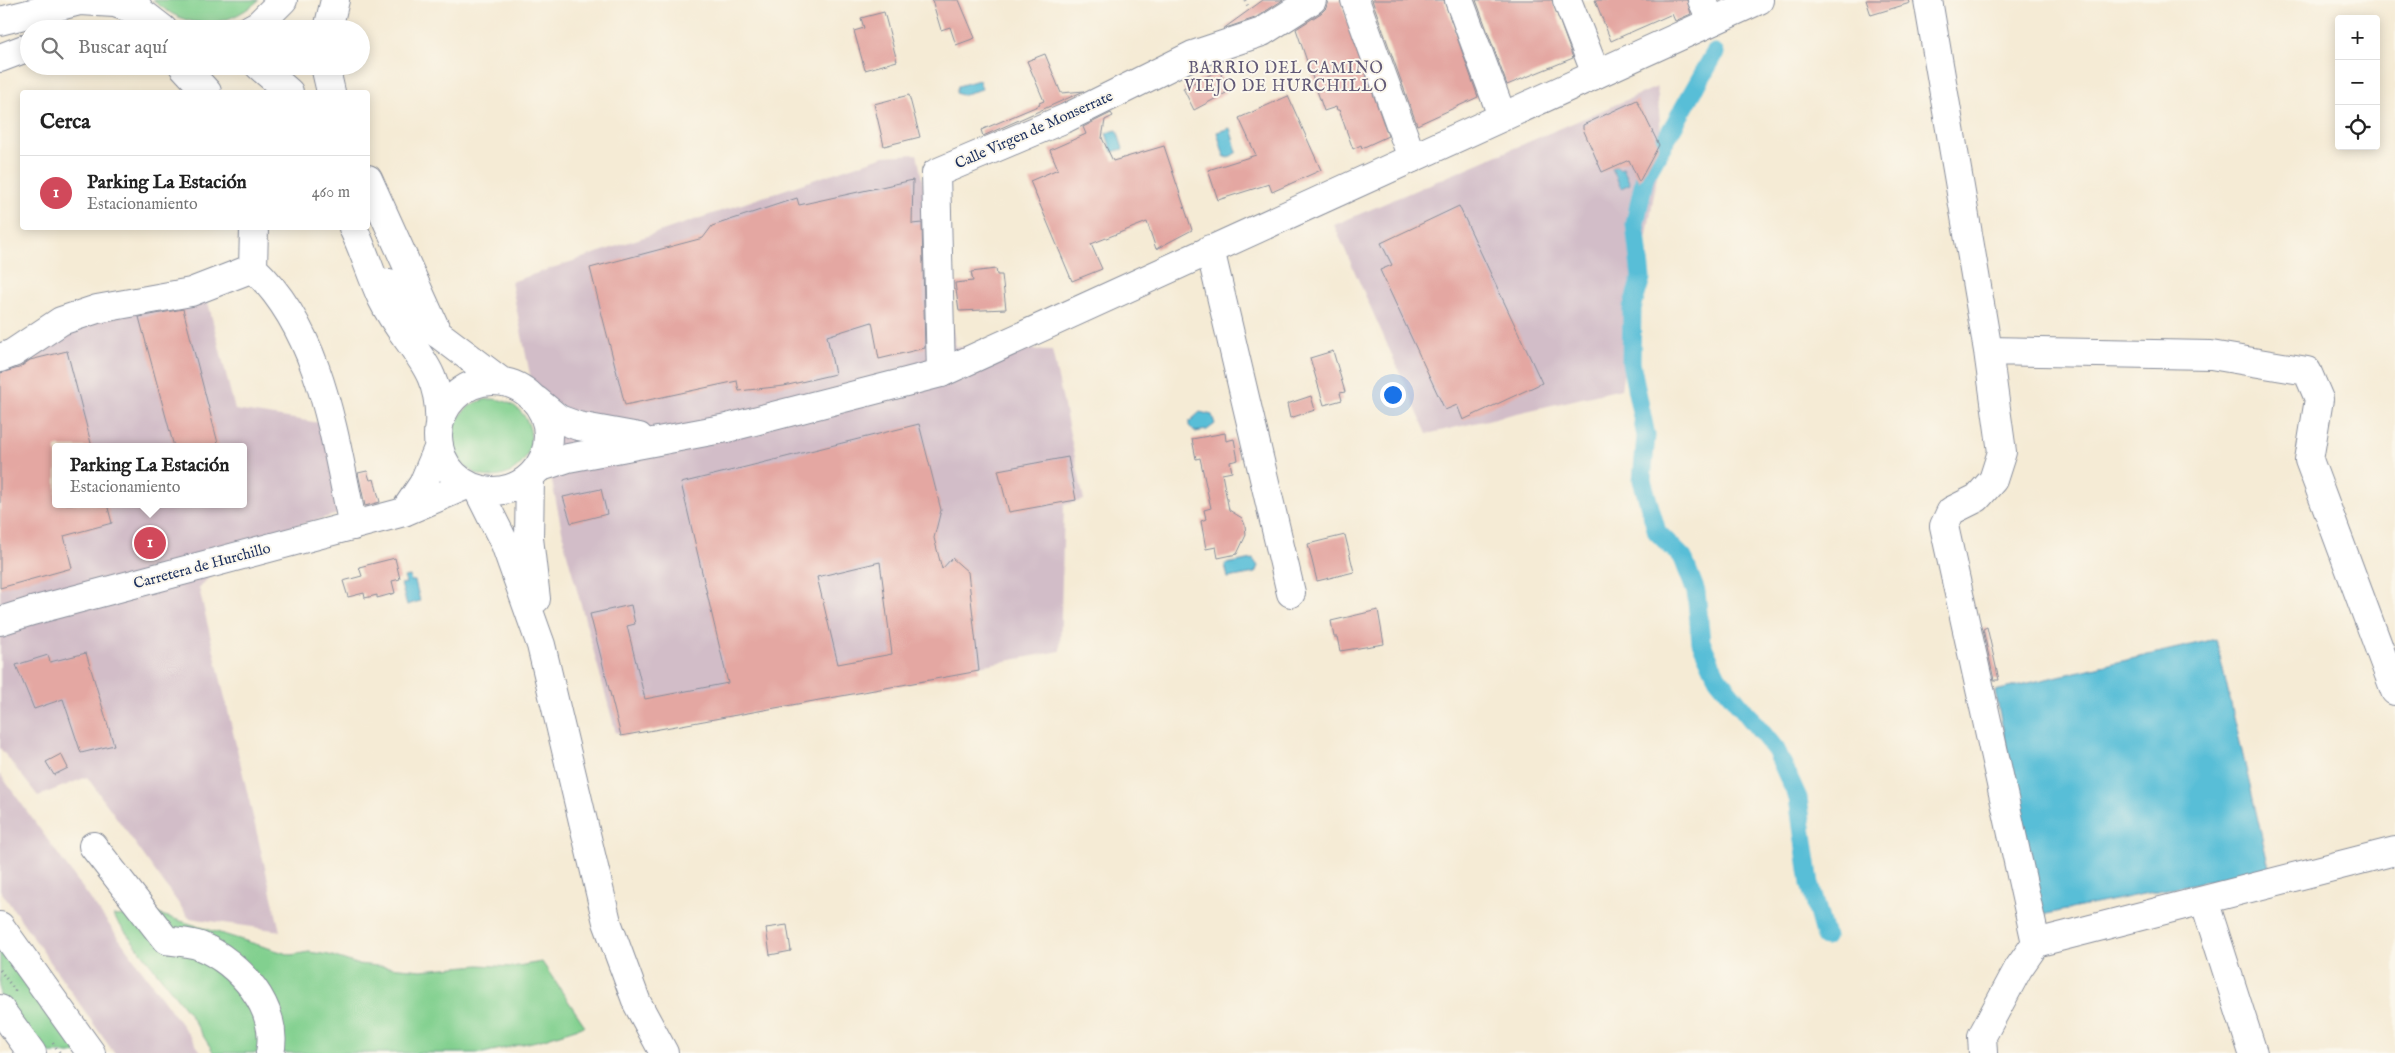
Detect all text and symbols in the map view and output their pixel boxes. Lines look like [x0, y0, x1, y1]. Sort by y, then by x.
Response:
map controls [2335, 15, 2380, 150]
button: + [2335, 15, 2380, 60]
search box [20, 20, 370, 75]
icon: search [38, 34, 66, 62]
text: Buscar aquí [78, 36, 167, 60]
district label: BARRIO DEL CAMINO VIEJO DE HURCHILLO [1183, 59, 1388, 97]
button: − [2335, 60, 2380, 105]
street label: Calle Virgen de Monserrate [952, 87, 1116, 173]
button: locate [2335, 105, 2380, 150]
text: Cerca [40, 109, 90, 136]
text: Parking La Estación [87, 171, 247, 195]
text: 1 [53, 183, 59, 203]
text: 460 m [312, 183, 350, 203]
text: Estacionamiento [87, 195, 198, 215]
your location [1380, 382, 1406, 408]
popup [52, 443, 247, 508]
text: Parking La Estación [70, 454, 229, 478]
text: Estacionamiento [70, 478, 180, 498]
pin: 1 [134, 524, 166, 562]
street label: Carretera de Hurchillo [131, 539, 273, 593]

